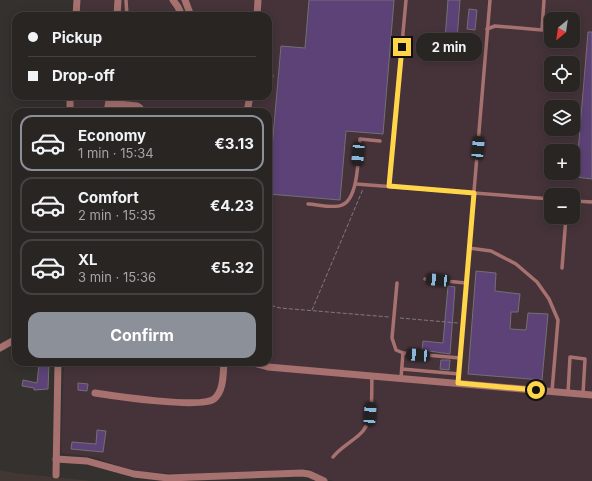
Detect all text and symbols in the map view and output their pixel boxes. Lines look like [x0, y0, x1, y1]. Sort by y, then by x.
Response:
north arrow [544, 12, 580, 48]
map controls [544, 12, 580, 224]
text: Pickup [52, 28, 102, 47]
callout: 2 min [416, 33, 482, 61]
route end [393, 38, 411, 56]
text: 2 min [432, 39, 466, 55]
button: locate [544, 56, 580, 92]
text: Drop-off [52, 66, 115, 85]
button: layers [544, 100, 580, 136]
icon: car [30, 125, 66, 161]
text: Economy [78, 126, 146, 145]
text: €3.13 [215, 134, 254, 153]
car [471, 136, 485, 160]
car [351, 142, 365, 166]
button: + [544, 144, 580, 180]
text: 1 min · 15:34 [78, 145, 154, 161]
icon: car [30, 187, 66, 223]
text: Comfort [78, 188, 139, 207]
button: − [544, 188, 580, 224]
text: €4.23 [210, 196, 254, 215]
text: 2 min · 15:35 [78, 207, 156, 223]
icon: car [30, 249, 66, 285]
text: XL [78, 250, 98, 269]
text: €5.32 [211, 258, 254, 277]
text: 3 min · 15:36 [78, 269, 156, 285]
car [426, 273, 450, 287]
button: Confirm [28, 312, 256, 358]
car [406, 348, 430, 362]
route start [527, 381, 545, 399]
car [363, 402, 377, 426]

